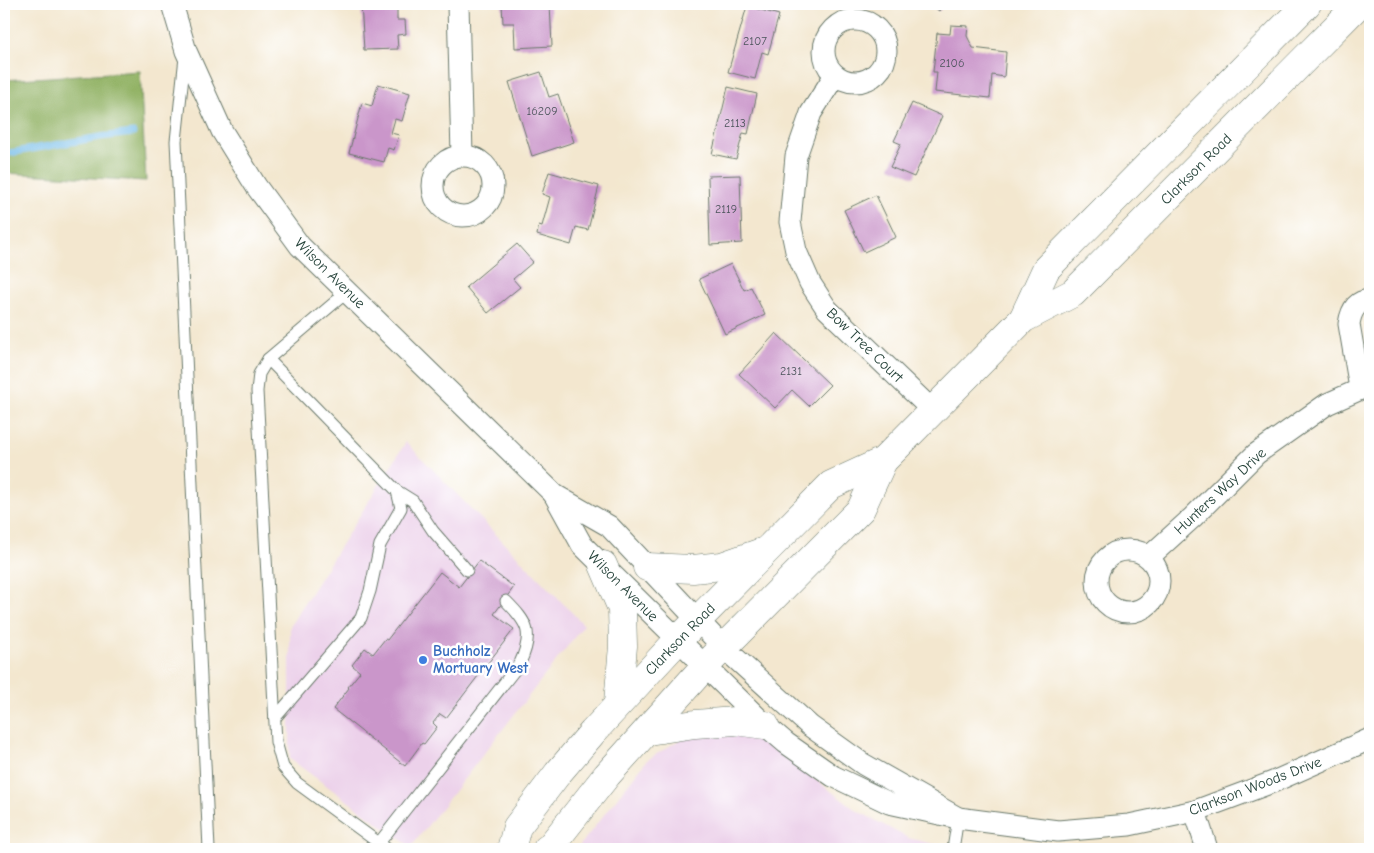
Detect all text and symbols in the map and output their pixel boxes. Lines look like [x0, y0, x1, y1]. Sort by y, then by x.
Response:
house number: 2107 [743, 34, 767, 48]
house number: 2106 [940, 56, 964, 70]
house number: 16209 [526, 104, 558, 118]
house number: 2113 [724, 116, 746, 130]
street label: Clarkson Road [1157, 130, 1235, 208]
house number: 2119 [715, 202, 737, 216]
street label: Wilson Avenue [291, 234, 370, 313]
street label: Bow Tree Court [823, 304, 908, 387]
house number: 2131 [780, 364, 802, 378]
street label: Hunters Way Drive [1170, 443, 1270, 538]
street label: Wilson Avenue [584, 547, 663, 626]
street label: Clarkson Road [641, 599, 719, 679]
place label: Buchholz Mortuary West [433, 642, 529, 677]
marker: Buchholz Mortuary West [417, 654, 429, 666]
street label: Clarkson Woods Drive [1186, 752, 1324, 820]

